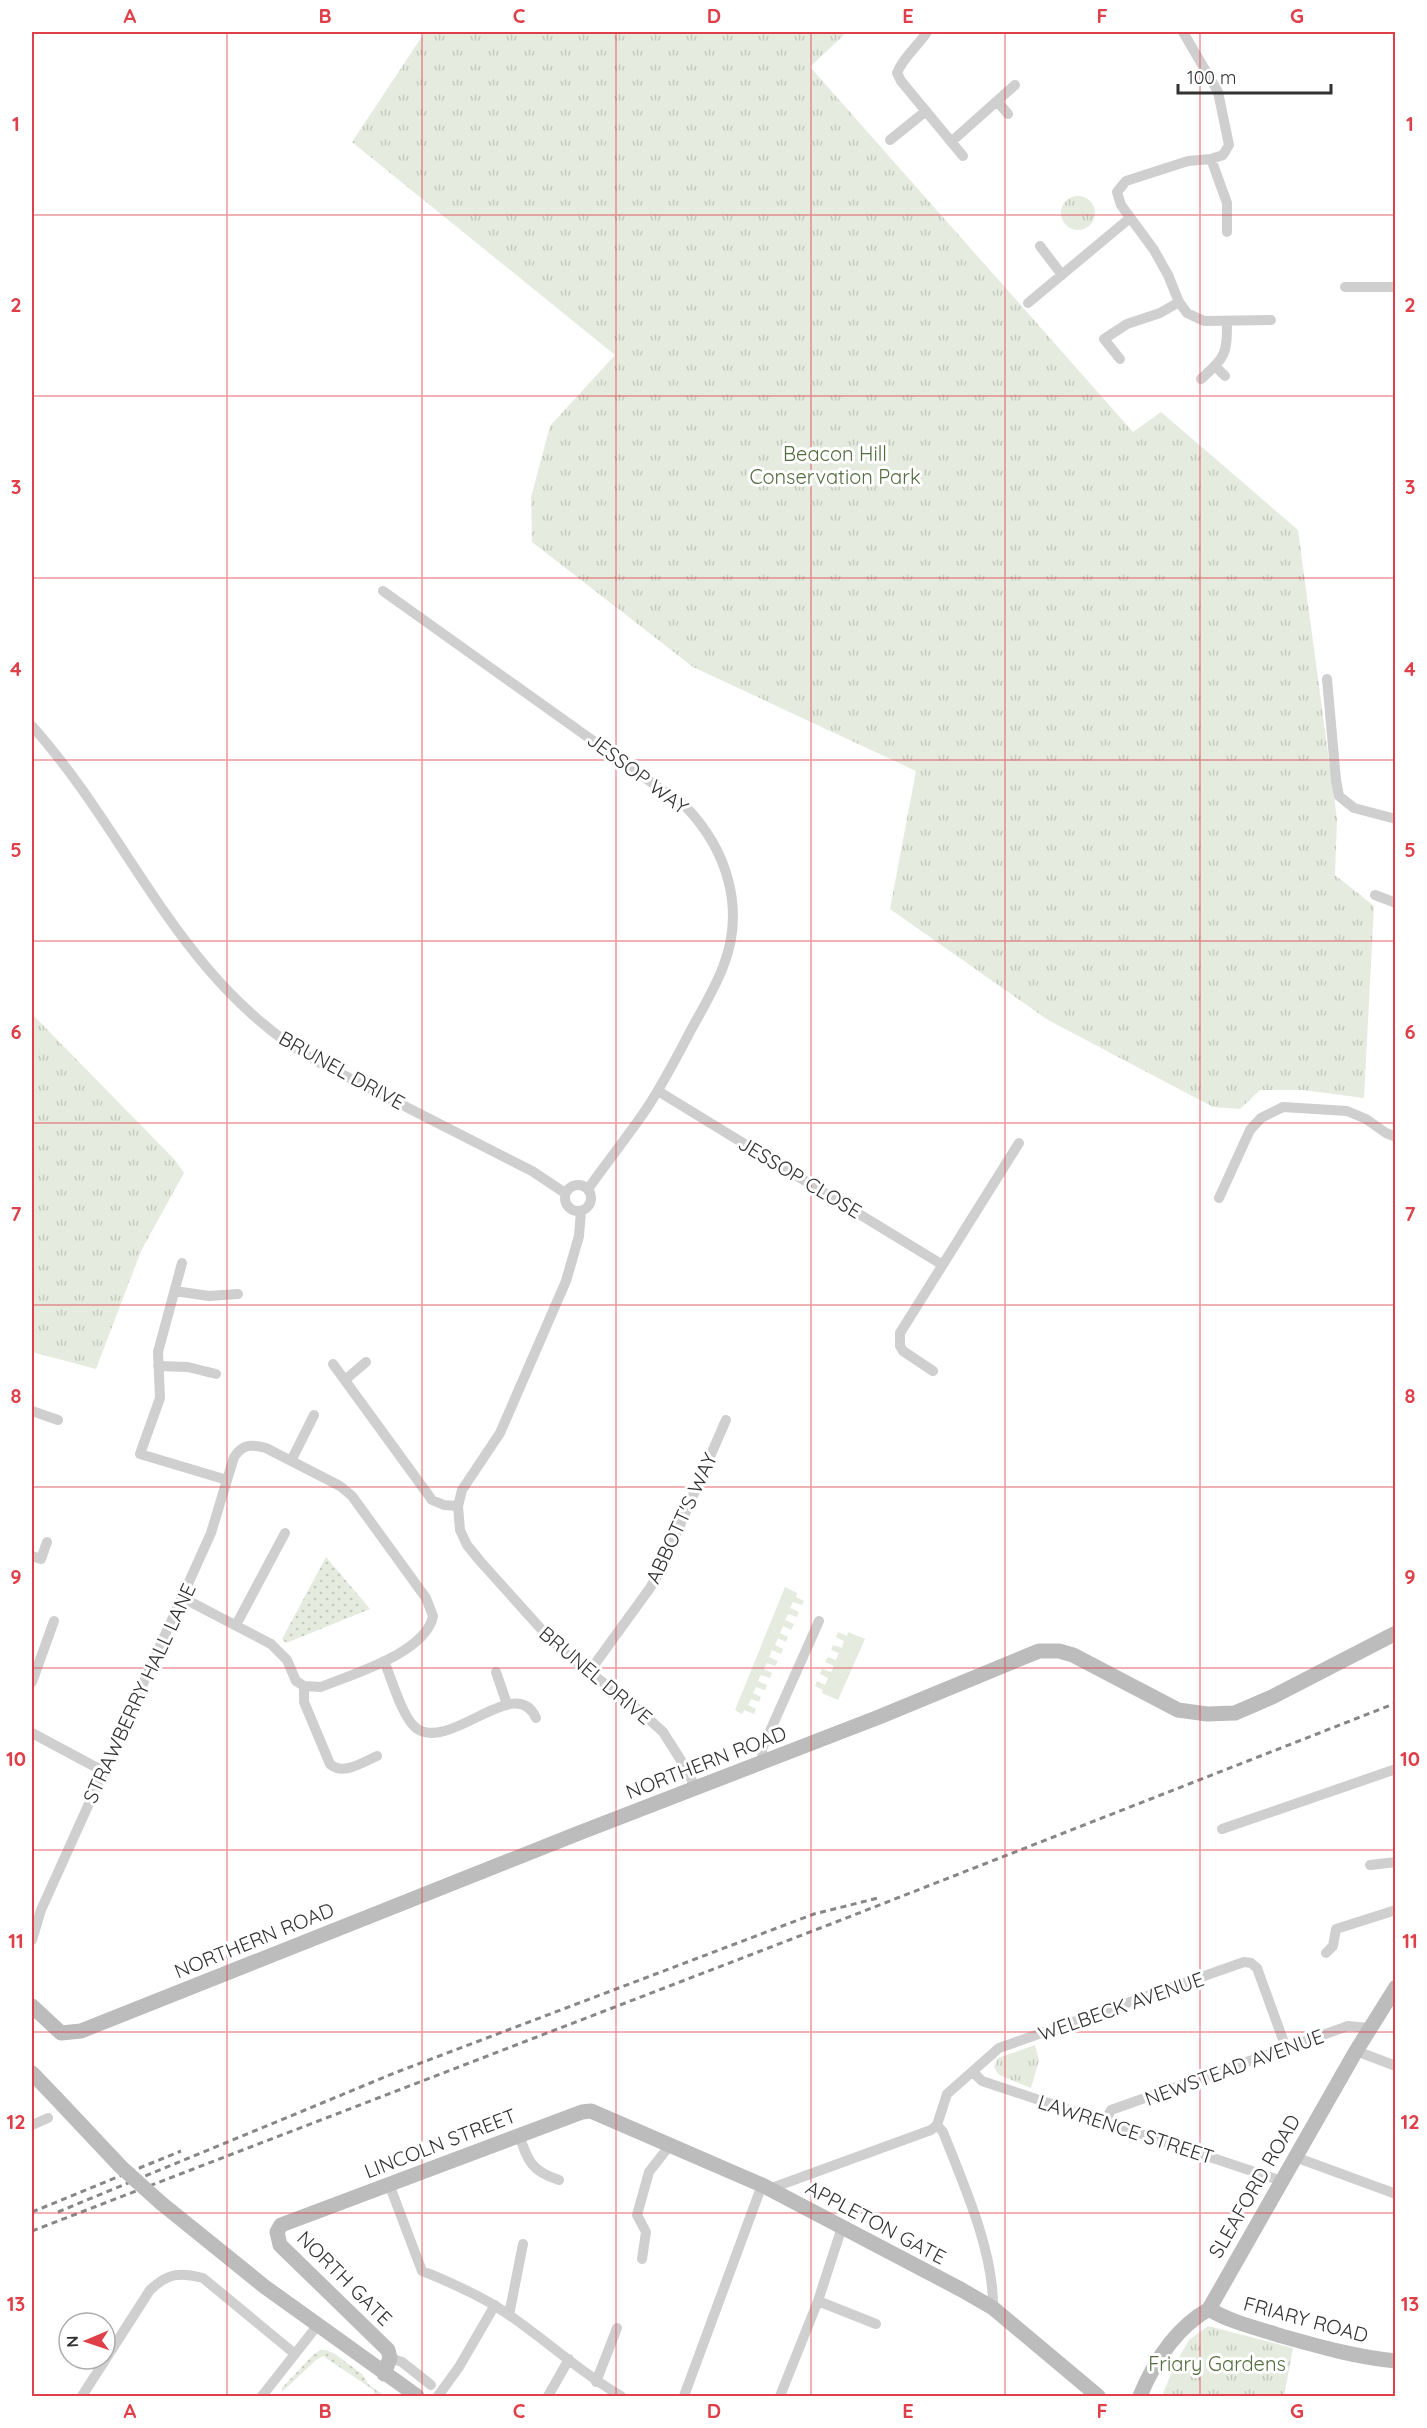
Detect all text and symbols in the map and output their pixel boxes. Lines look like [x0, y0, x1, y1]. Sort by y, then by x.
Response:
text: A [124, 3, 137, 28]
text: B [318, 3, 332, 28]
text: C [513, 3, 526, 28]
text: D [707, 3, 721, 28]
text: E [902, 3, 914, 28]
text: F [1096, 3, 1108, 28]
text: G [1290, 3, 1304, 28]
scale bar [1178, 57, 1331, 95]
text: 100 m [1187, 66, 1236, 89]
text: 1 [12, 111, 20, 136]
text: 1 [1406, 111, 1414, 136]
text: 2 [10, 292, 22, 317]
text: 2 [1404, 292, 1416, 317]
park label: Beacon Hill Conservation Park [749, 441, 921, 489]
text: 3 [11, 474, 21, 499]
text: 3 [1405, 474, 1415, 499]
text: 4 [10, 656, 22, 681]
text: 4 [1404, 656, 1416, 681]
street label: JESSOP WAY [583, 727, 693, 819]
text: 5 [10, 837, 22, 862]
text: 5 [1404, 837, 1416, 862]
text: 6 [10, 1019, 22, 1044]
text: 6 [1404, 1019, 1416, 1044]
street label: BRUNEL DRIVE [275, 1025, 409, 1115]
street label: JESSOP CLOSE [734, 1130, 866, 1224]
text: 7 [11, 1201, 22, 1226]
text: 7 [1405, 1201, 1416, 1226]
text: 8 [11, 1383, 22, 1408]
text: 8 [1405, 1383, 1416, 1408]
street label: ABBOTT'S WAY [640, 1449, 722, 1587]
text: 9 [10, 1564, 22, 1589]
text: 9 [1404, 1564, 1416, 1589]
street label: STRAWBERRY HALL LANE [77, 1579, 201, 1807]
street label: BRUNEL DRIVE [534, 1620, 658, 1730]
street label: NORTHERN ROAD [622, 1720, 790, 1804]
text: 10 [6, 1746, 26, 1771]
text: 10 [1400, 1746, 1420, 1771]
street label: NORTHERN ROAD [171, 1897, 337, 1983]
text: 11 [8, 1928, 24, 1953]
text: 11 [1402, 1928, 1418, 1953]
street label: WELBECK AVENUE [1035, 1966, 1207, 2046]
street label: NEWSTEAD AVENUE [1141, 2023, 1327, 2111]
street label: LAWRENCE STREET [1035, 2089, 1217, 2169]
street label: LINCOLN STREET [360, 2103, 520, 2183]
text: 12 [6, 2109, 26, 2134]
text: 12 [1400, 2109, 1420, 2134]
street label: SLEAFORD ROAD [1203, 2110, 1305, 2262]
street label: APPLETON GATE [802, 2175, 950, 2269]
street label: NORTH GATE [292, 2225, 398, 2331]
street label: FRIARY ROAD [1241, 2290, 1371, 2348]
text: 13 [7, 2291, 25, 2316]
text: 13 [1401, 2291, 1419, 2316]
north arrow [57, 2311, 117, 2371]
text: N [62, 2335, 82, 2348]
park label: Friary Gardens [1148, 2351, 1286, 2376]
text: A [124, 2398, 137, 2423]
text: B [318, 2398, 332, 2423]
text: C [513, 2398, 526, 2423]
text: D [707, 2398, 721, 2423]
text: E [902, 2398, 914, 2423]
text: F [1096, 2398, 1108, 2423]
text: G [1290, 2398, 1304, 2423]

